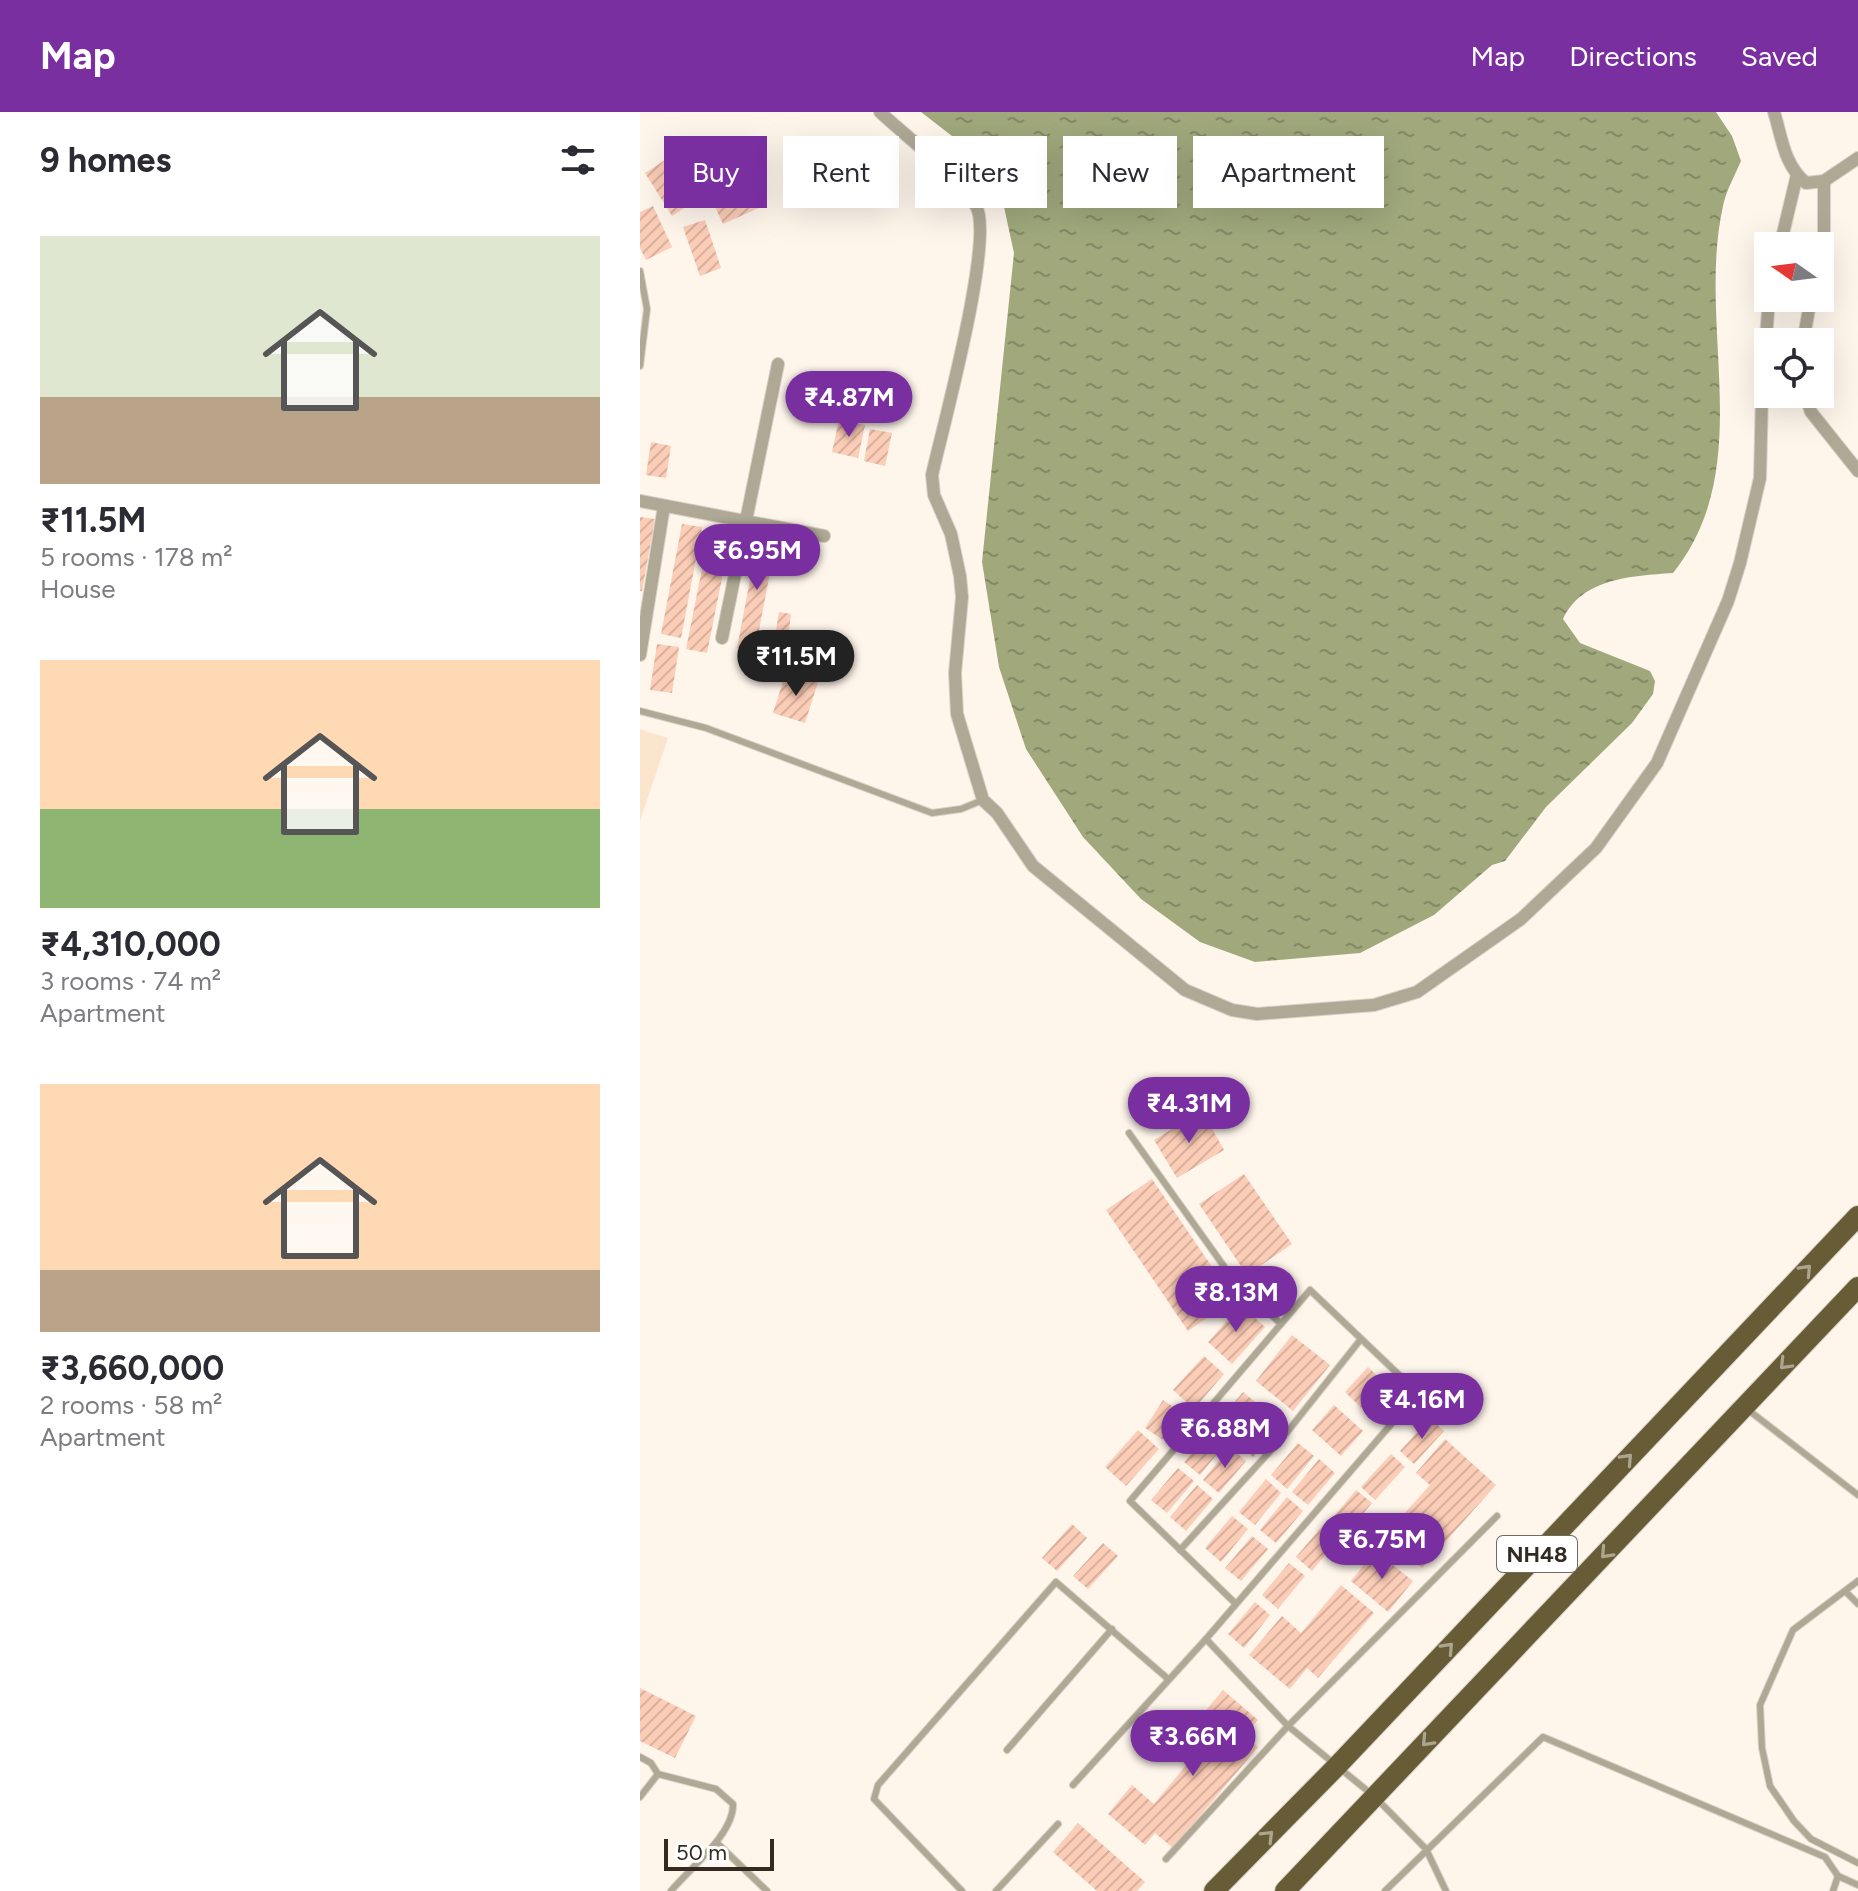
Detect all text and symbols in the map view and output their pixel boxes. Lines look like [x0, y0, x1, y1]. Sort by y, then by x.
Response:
text: Map [40, 33, 116, 79]
text: Map [1471, 39, 1525, 73]
text: Directions [1569, 39, 1697, 73]
text: Saved [1741, 39, 1818, 73]
chip: Buy [664, 136, 767, 208]
chip: Rent [783, 136, 899, 208]
chip: Filters [915, 136, 1047, 208]
chip: New [1063, 136, 1177, 208]
chip: Apartment [1193, 136, 1384, 208]
icon: filters [556, 138, 600, 182]
text: 9 homes [40, 140, 171, 181]
north arrow [1754, 232, 1834, 312]
map controls [1754, 232, 1834, 408]
icon: home [248, 288, 392, 432]
button: locate [1754, 328, 1834, 408]
pin: ₹4.87M [784, 371, 914, 439]
text: ₹4.87M [803, 381, 895, 413]
text: ₹11.5M [40, 500, 146, 541]
pin: ₹6.95M [692, 524, 822, 592]
text: ₹6.95M [712, 534, 802, 566]
text: 5 rooms · 178 m² [40, 541, 233, 573]
text: House [40, 573, 115, 605]
pin: ₹11.5M [731, 630, 861, 698]
text: ₹11.5M [755, 640, 837, 672]
icon: home [248, 712, 392, 856]
text: ₹4,310,000 [40, 924, 221, 965]
text: 3 rooms · 74 m² [40, 965, 221, 997]
text: Apartment [40, 997, 166, 1029]
pin: ₹4.31M [1124, 1077, 1254, 1145]
text: ₹4.31M [1146, 1087, 1232, 1119]
icon: home [248, 1136, 392, 1280]
one-way arrow [1796, 1265, 1811, 1279]
pin: ₹8.13M [1171, 1266, 1301, 1334]
text: ₹8.13M [1193, 1276, 1279, 1308]
text: ₹3,660,000 [40, 1348, 224, 1389]
one-way arrow [1780, 1355, 1794, 1369]
pin: ₹4.16M [1357, 1373, 1487, 1441]
text: ₹4.16M [1379, 1383, 1465, 1415]
text: 2 rooms · 58 m² [40, 1389, 222, 1421]
pin: ₹6.88M [1160, 1402, 1290, 1470]
text: ₹6.88M [1179, 1412, 1271, 1444]
text: Apartment [40, 1421, 166, 1453]
one-way arrow [1618, 1454, 1632, 1468]
pin: ₹6.75M [1317, 1513, 1447, 1581]
text: ₹6.75M [1338, 1523, 1426, 1555]
road number: NH48 [1497, 1536, 1577, 1572]
one-way arrow [1601, 1544, 1615, 1558]
one-way arrow [1439, 1643, 1454, 1657]
pin: ₹3.66M [1128, 1710, 1258, 1778]
text: ₹3.66M [1149, 1720, 1237, 1752]
one-way arrow [1422, 1732, 1436, 1747]
one-way arrow [1259, 1830, 1274, 1845]
scale bar [664, 1835, 774, 1871]
text: 50 m [676, 1839, 727, 1866]

